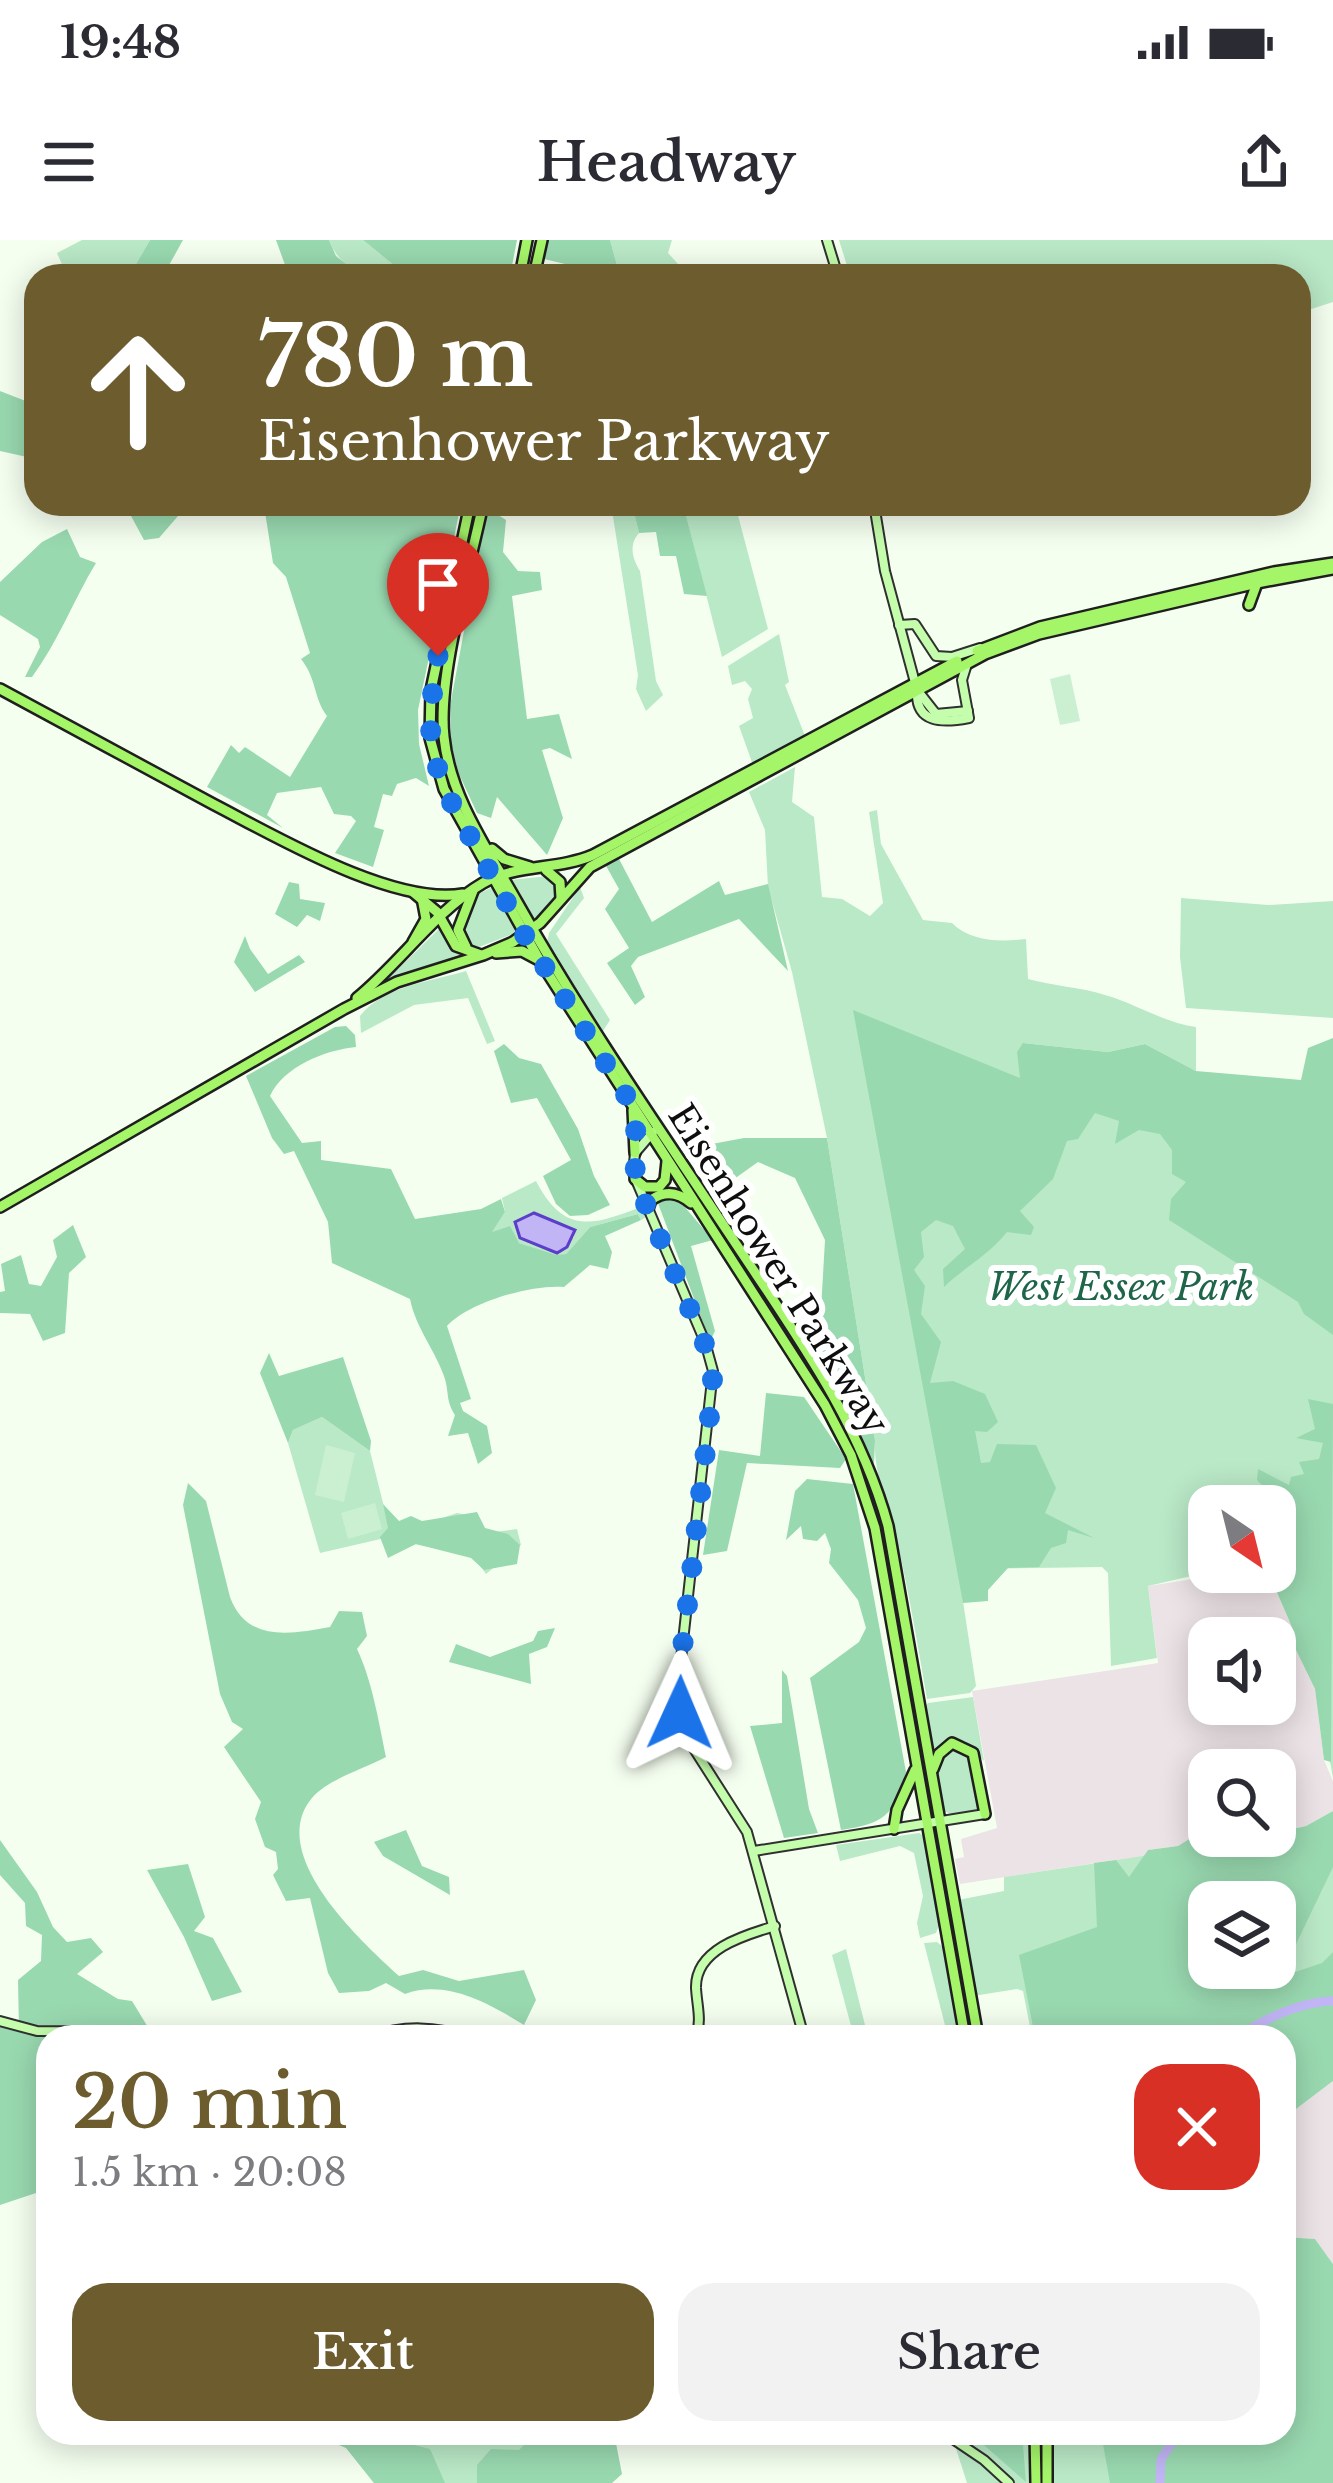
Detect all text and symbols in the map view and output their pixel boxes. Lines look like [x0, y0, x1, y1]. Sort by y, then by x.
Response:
text: 19:48 [60, 14, 181, 70]
icon: menu [36, 129, 102, 195]
text: Headway [537, 129, 796, 196]
icon: share [1231, 129, 1297, 195]
text: 780 m [258, 305, 533, 409]
icon: ahead [60, 312, 216, 468]
text: Eisenhower Parkway [258, 408, 830, 475]
pin [387, 533, 489, 656]
icon: arrive [405, 551, 471, 617]
street label: Eisenhower Parkway [659, 1096, 899, 1443]
park label: West Essex Park [988, 1265, 1254, 1310]
north arrow [1188, 1485, 1296, 1593]
map controls [1188, 1485, 1296, 1989]
button: sound [1188, 1617, 1296, 1725]
position arrow [617, 1650, 743, 1776]
button: search [1188, 1749, 1296, 1857]
button: layers [1188, 1881, 1296, 1989]
text: 20 min [72, 2058, 347, 2147]
button: close [1134, 2064, 1260, 2190]
text: 1.5 km · 20:08 [72, 2148, 347, 2197]
button: Exit [72, 2283, 654, 2421]
button: Share [678, 2283, 1260, 2421]

